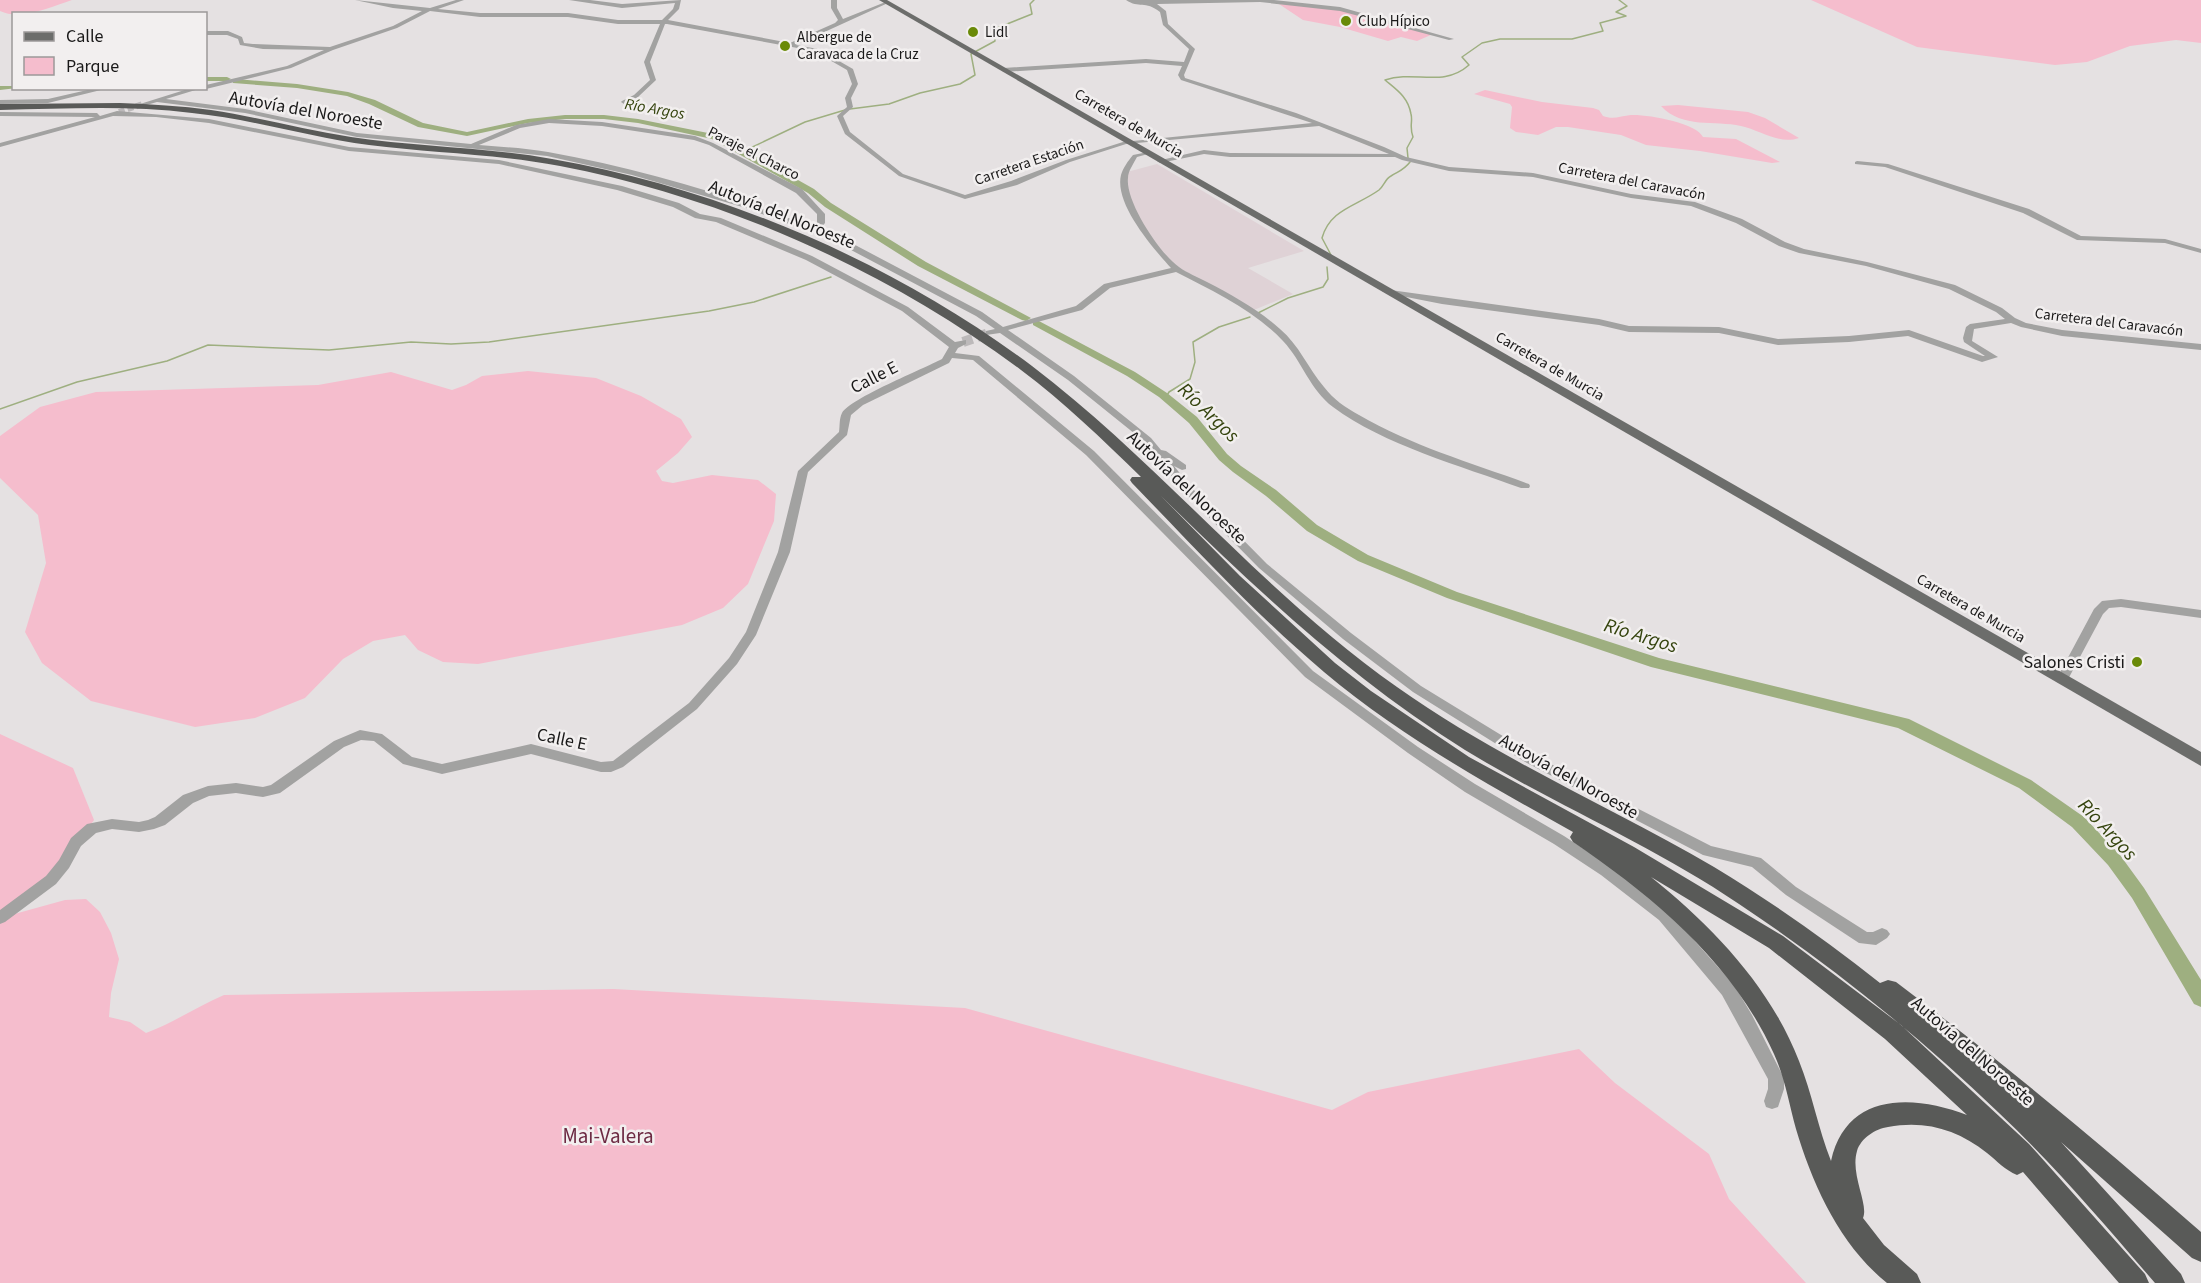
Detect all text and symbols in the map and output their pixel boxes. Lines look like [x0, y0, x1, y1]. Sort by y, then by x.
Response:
place label: Club Hípico [1358, 11, 1430, 32]
legend [12, 12, 207, 90]
marker: Club Hípico [1339, 14, 1353, 28]
place label: Lidl [985, 22, 1008, 43]
text: Calle [66, 24, 104, 49]
marker: Lidl [966, 25, 980, 39]
place label: Albergue de Caravaca de la Cruz [797, 27, 919, 65]
marker: Albergue de Caravaca de la Cruz [778, 39, 792, 53]
text: Parque [66, 54, 119, 79]
street label: Carretera de Murcia [1071, 84, 1187, 163]
street label: Autovía del Noroeste [227, 85, 385, 136]
water label: Río Argos [623, 93, 687, 125]
street label: Paraje el Charco [704, 121, 803, 186]
street label: Carretera Estación [972, 134, 1087, 191]
street label: Carretera del Caravacón [1556, 157, 1707, 206]
street label: Autovía del Noroeste [705, 174, 859, 255]
street label: Carretera del Caravacón [2033, 303, 2184, 342]
street label: Carretera de Murcia [1492, 327, 1608, 406]
street label: Calle E [846, 355, 902, 400]
water label: Río Argos [1171, 376, 1245, 449]
street label: Autovía del Noroeste [1121, 425, 1252, 550]
street label: Carretera de Murcia [1913, 569, 2029, 648]
water label: Río Argos [1600, 611, 1681, 660]
place label: Salones Cristi [2023, 650, 2125, 675]
marker: Salones Cristi [2130, 655, 2144, 669]
street label: Calle E [535, 722, 589, 757]
street label: Autovía del Noroeste [1495, 728, 1643, 825]
water label: Río Argos [2071, 792, 2143, 867]
street label: Autovía del Noroeste [1906, 991, 2040, 1112]
park label: Mai-Valera [562, 1121, 654, 1151]

